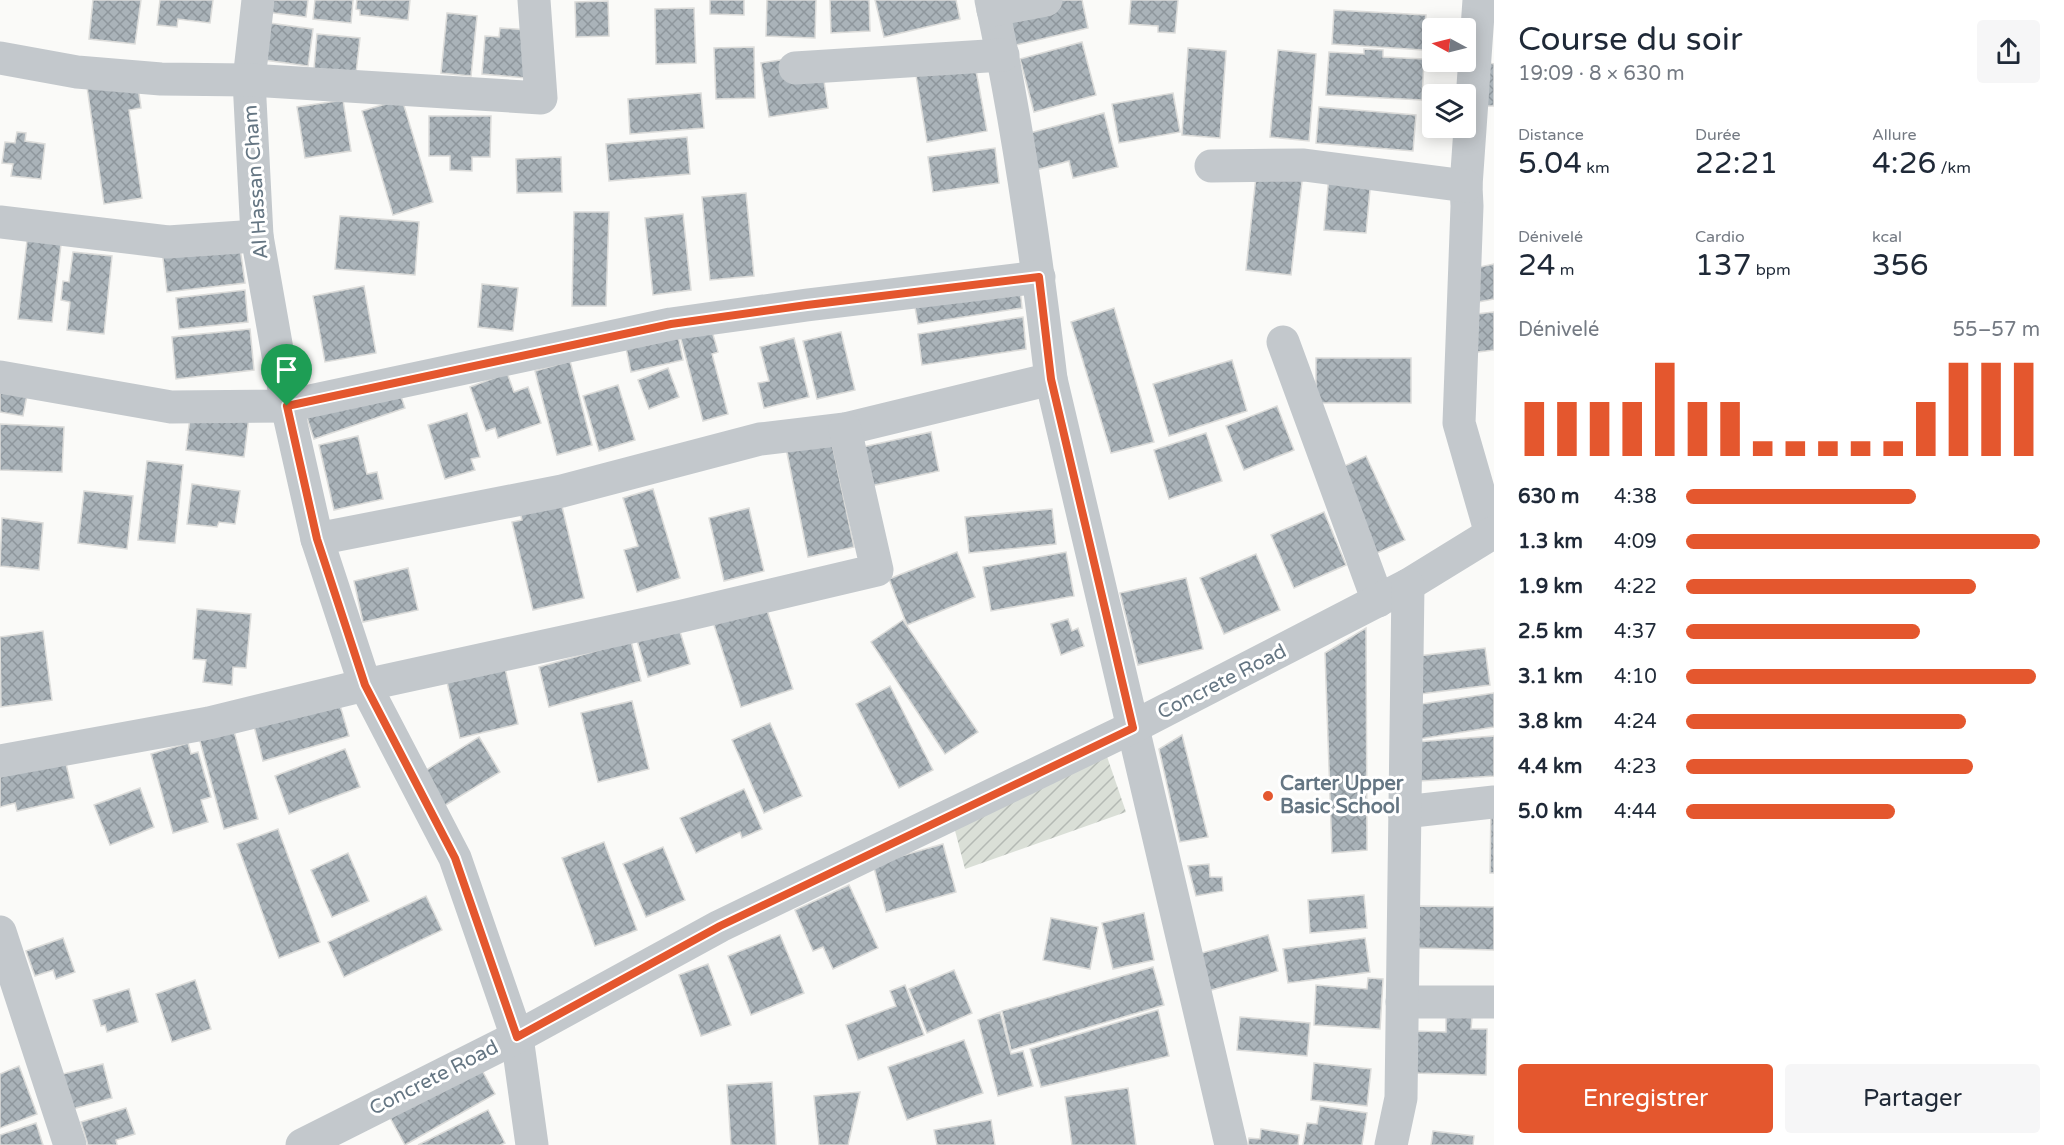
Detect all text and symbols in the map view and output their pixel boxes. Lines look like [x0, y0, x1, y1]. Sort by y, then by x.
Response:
north arrow [1422, 18, 1476, 72]
map controls [1422, 18, 1476, 138]
text: Course du soir [1518, 20, 1743, 59]
button: share [1977, 20, 2040, 83]
text: 19:09 · 8 × 630 m [1518, 62, 1685, 86]
button: layers [1422, 84, 1476, 138]
street label: Al Hassan Cham [239, 104, 273, 260]
text: Distance [1518, 125, 1584, 145]
text: Durée [1695, 125, 1741, 145]
text: Allure [1872, 125, 1917, 145]
text: 5.04 [1518, 145, 1582, 182]
text: 22:21 [1695, 145, 1778, 182]
text: 4:26 [1872, 145, 1936, 182]
text: km [1582, 158, 1610, 178]
text: /km [1936, 158, 1971, 178]
text: Dénivelé [1518, 227, 1583, 247]
text: Cardio [1695, 227, 1745, 247]
text: kcal [1872, 227, 1902, 247]
text: 24 [1518, 247, 1556, 284]
text: 137 [1695, 247, 1752, 284]
text: 356 [1872, 247, 1929, 284]
text: m [1556, 260, 1575, 280]
text: bpm [1752, 260, 1791, 280]
text: Dénivelé [1518, 318, 1599, 342]
text: 55–57 m [1953, 318, 2040, 342]
pin [261, 344, 312, 406]
icon: arrive [270, 353, 303, 386]
text: 630 m [1518, 485, 1579, 509]
text: 4:38 [1614, 485, 1657, 509]
text: 1.3 km [1518, 530, 1583, 554]
text: 4:09 [1614, 530, 1657, 554]
text: 1.9 km [1518, 575, 1583, 599]
text: 4:22 [1614, 575, 1657, 599]
text: 2.5 km [1518, 620, 1583, 644]
text: 4:37 [1614, 620, 1657, 644]
street label: Concrete Road [1153, 639, 1291, 725]
text: 3.1 km [1518, 665, 1583, 689]
text: 4:10 [1614, 665, 1657, 689]
text: 3.8 km [1518, 710, 1583, 734]
text: 4:24 [1614, 710, 1657, 734]
text: 4.4 km [1518, 755, 1582, 779]
text: 4:23 [1614, 755, 1657, 779]
place label: Carter Upper Basic School [1280, 772, 1404, 819]
marker: Carter Upper Basic School [1261, 789, 1275, 803]
text: 5.0 km [1518, 800, 1583, 824]
text: 4:44 [1614, 800, 1657, 824]
street label: Concrete Road [365, 1035, 503, 1121]
button: Enregistrer [1518, 1064, 1773, 1133]
button: Partager [1785, 1064, 2040, 1133]

